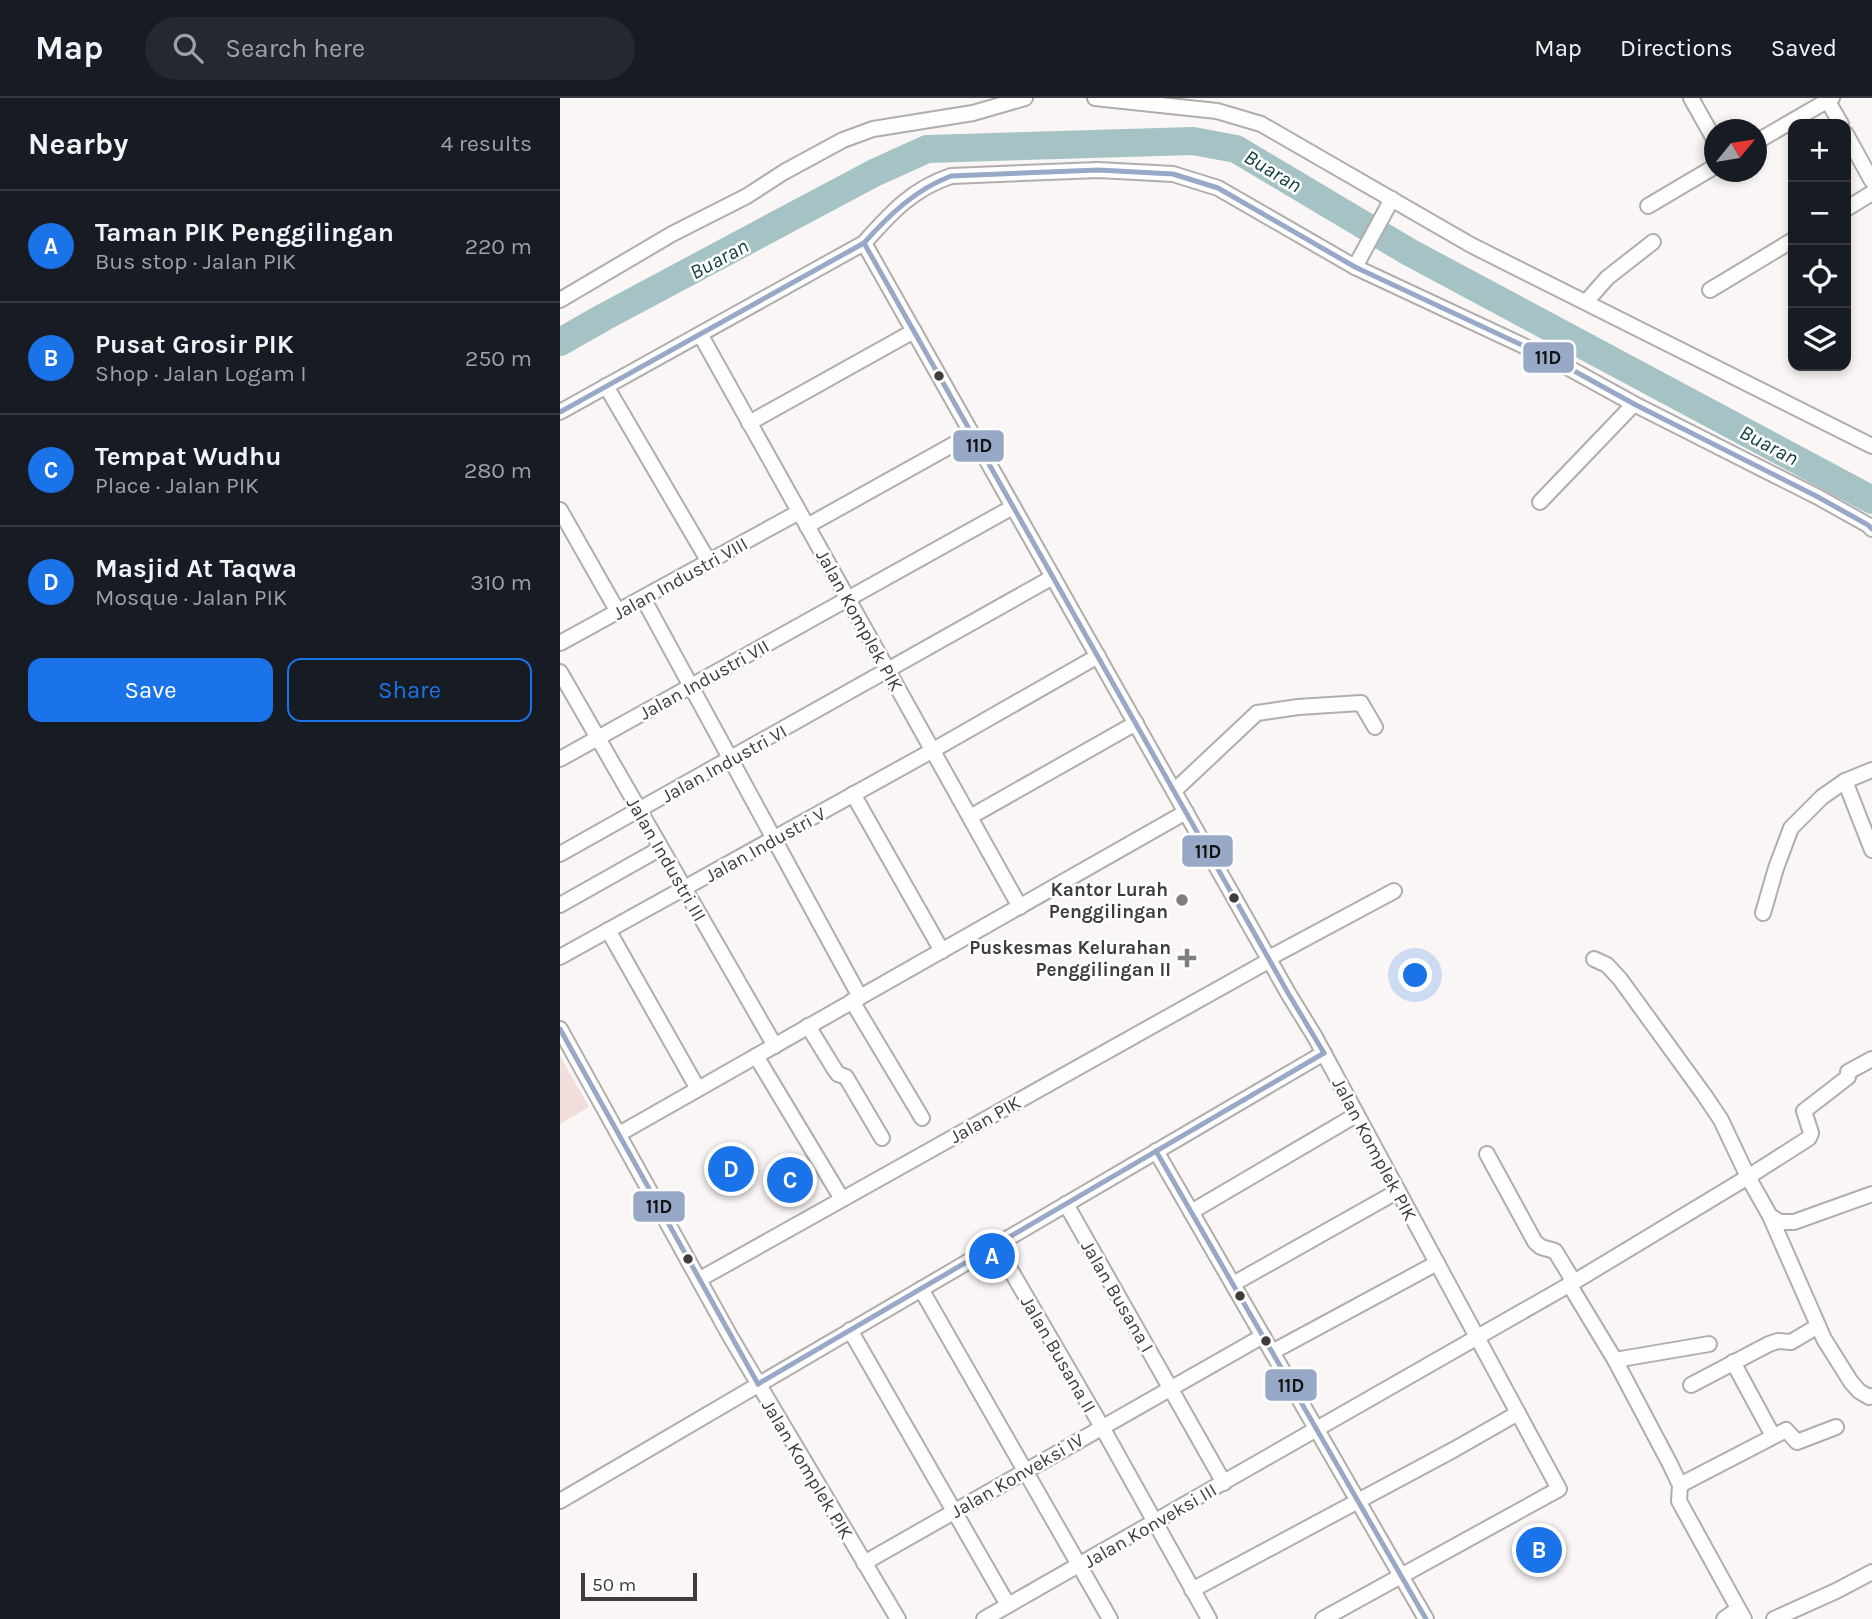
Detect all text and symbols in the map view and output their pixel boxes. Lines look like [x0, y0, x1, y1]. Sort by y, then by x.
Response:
search box [145, 17, 635, 80]
text: Map [35, 29, 103, 67]
icon: search [169, 29, 207, 67]
text: Search here [225, 33, 365, 64]
text: Map [1534, 34, 1582, 62]
text: Directions [1620, 34, 1733, 62]
text: Saved [1771, 34, 1837, 62]
north arrow [1704, 119, 1767, 182]
map controls [1788, 119, 1851, 371]
button: + [1788, 119, 1851, 182]
text: Nearby [28, 126, 128, 162]
text: 4 results [440, 130, 532, 157]
water label: Buaran [1240, 144, 1306, 198]
button: − [1788, 182, 1851, 245]
text: Taman PIK Penggilingan [95, 217, 394, 248]
text: A [44, 233, 58, 260]
text: 220 m [465, 233, 532, 260]
water label: Buaran [686, 234, 752, 284]
button: locate [1788, 245, 1851, 308]
text: Bus stop · Jalan PIK [95, 248, 296, 275]
button: layers [1788, 308, 1851, 371]
text: Pusat Grosir PIK [95, 329, 294, 360]
line badge: 11D [1522, 341, 1575, 374]
text: B [44, 345, 58, 372]
text: 250 m [465, 345, 532, 372]
text: 11D [1535, 347, 1561, 369]
text: Shop · Jalan Logam I [95, 360, 307, 387]
unlabelled marker [932, 369, 946, 383]
water label: Buaran [1736, 420, 1802, 470]
line badge: 11D [952, 429, 1005, 463]
text: 11D [966, 435, 992, 457]
text: Tempat Wudhu [95, 441, 282, 472]
text: C [44, 457, 58, 484]
text: 280 m [464, 457, 532, 484]
text: Place · Jalan PIK [95, 472, 259, 499]
street label: Jalan Industri VIII [609, 533, 752, 625]
street label: Jalan Komplek PIK [811, 546, 907, 695]
text: Masjid At Taqwa [95, 553, 297, 584]
text: D [43, 569, 59, 596]
text: 310 m [470, 569, 532, 596]
text: Mosque · Jalan PIK [95, 584, 287, 611]
street label: Jalan Industri VII [636, 635, 773, 725]
button: Save [28, 658, 273, 722]
button: Share [287, 658, 532, 722]
street label: Jalan Industri VI [658, 720, 791, 807]
street label: Jalan Industri III [622, 794, 711, 925]
street label: Jalan Industri V [701, 803, 830, 887]
line badge: 11D [1181, 834, 1234, 868]
text: 11D [1195, 841, 1221, 863]
place label: Kantor Lurah Penggilingan [1049, 879, 1168, 923]
unlabelled marker [1227, 891, 1241, 905]
marker: Kantor Lurah Penggilingan [1174, 892, 1190, 908]
place label: Puskesmas Kelurahan Penggilingan II [969, 937, 1171, 981]
marker: Puskesmas Kelurahan Penggilingan II [1177, 948, 1197, 968]
your location [1398, 958, 1432, 992]
street label: Jalan Komplek PIK [1327, 1074, 1421, 1225]
street label: Jalan PIK [946, 1091, 1025, 1148]
pin: D [708, 1143, 754, 1195]
pin: C [767, 1154, 813, 1206]
line badge: 11D [632, 1190, 686, 1223]
text: 11D [646, 1196, 672, 1218]
pin: A [969, 1230, 1015, 1282]
street label: Jalan Busana I [1076, 1237, 1158, 1356]
unlabelled marker [681, 1252, 695, 1266]
unlabelled marker [1233, 1289, 1247, 1303]
street label: Jalan Busana II [1016, 1292, 1100, 1417]
unlabelled marker [1259, 1334, 1273, 1348]
line badge: 11D [1264, 1368, 1318, 1402]
text: 11D [1278, 1375, 1304, 1397]
street label: Jalan Komplek PIK [757, 1396, 858, 1543]
street label: Jalan Konveksi IV [947, 1429, 1088, 1523]
street label: Jalan Konveksi III [1080, 1479, 1221, 1573]
pin: B [1516, 1524, 1562, 1576]
scale bar [581, 1570, 696, 1602]
text: 50 m [592, 1574, 636, 1596]

